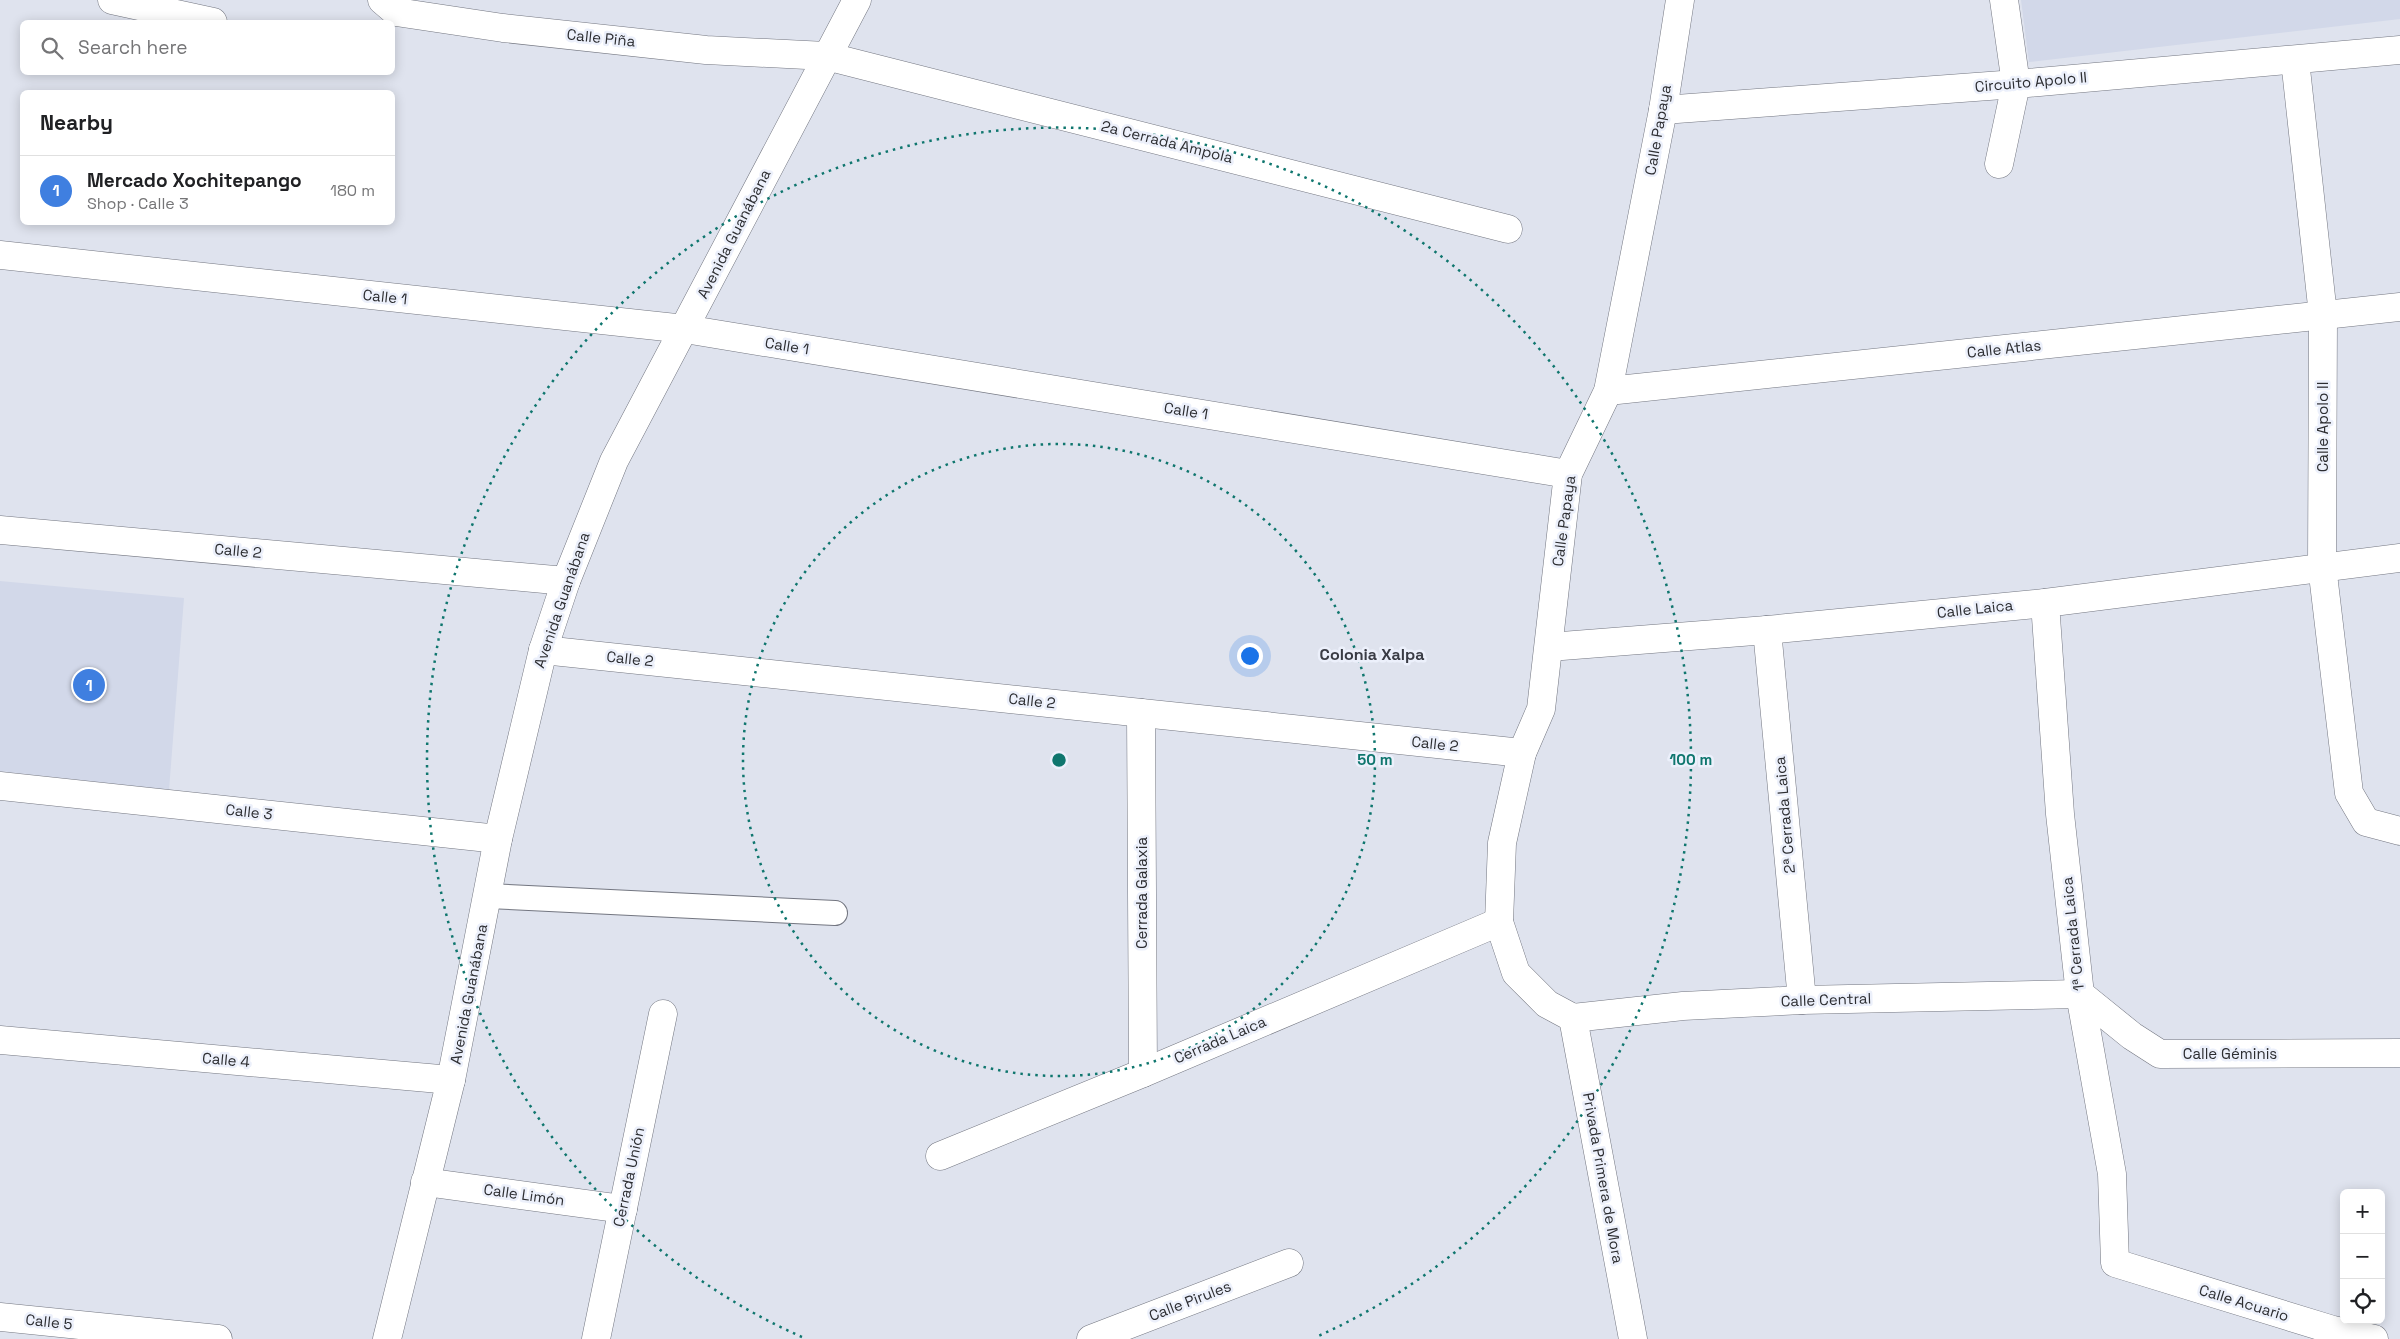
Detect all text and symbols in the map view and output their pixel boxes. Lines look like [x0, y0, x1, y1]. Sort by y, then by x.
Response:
search box [20, 20, 395, 75]
street label: Calle Piña [566, 24, 637, 51]
icon: search [38, 34, 66, 62]
text: Search here [78, 35, 188, 60]
street label: Circuito Apolo II [1974, 67, 2088, 96]
street label: Calle Papaya [1640, 83, 1675, 177]
text: Nearby [40, 109, 113, 136]
street label: 2a Cerrada Ampola [1099, 116, 1235, 167]
street label: Avenida Guanábana [693, 166, 775, 302]
text: Mercado Xochitepango [87, 168, 302, 193]
text: 1 [52, 180, 60, 201]
text: 180 m [330, 180, 375, 201]
text: Shop · Calle 3 [87, 193, 189, 214]
street label: Calle 1 [362, 285, 408, 308]
street label: Calle 1 [764, 333, 811, 358]
street label: Calle Atlas [1966, 335, 2042, 362]
street label: Calle Apolo II [2313, 382, 2332, 472]
street label: Calle 1 [1163, 398, 1210, 423]
street label: Calle Papaya [1548, 474, 1579, 568]
street label: Avenida Guanábana [529, 529, 594, 670]
street label: Calle 2 [214, 539, 262, 562]
street label: Calle Laica [1936, 595, 2014, 622]
your location [1237, 643, 1263, 669]
district label: Colonia Xalpa [1320, 644, 1424, 665]
street label: Calle 2 [605, 647, 655, 670]
pin: 1 [73, 666, 105, 704]
street label: Calle 2 [1007, 689, 1057, 712]
street label: Calle 2 [1410, 732, 1460, 755]
text: 50 m [1357, 750, 1393, 769]
text: 100 m [1670, 750, 1712, 769]
centre of rings [1050, 751, 1068, 769]
street label: 2ª Cerrada Laica [1770, 755, 1799, 874]
street label: Calle 3 [224, 800, 274, 823]
street label: Cerrada Galaxia [1132, 837, 1151, 949]
street label: 1ª Cerrada Laica [2057, 876, 2088, 992]
street label: Avenida Guanábana [446, 922, 491, 1066]
street label: Calle Central [1780, 988, 1872, 1011]
street label: Cerrada Laica [1171, 1011, 1269, 1067]
street label: Calle Géminis [2183, 1044, 2277, 1063]
street label: Calle 4 [201, 1048, 251, 1071]
street label: Privada Primera de Mora [1579, 1091, 1628, 1265]
street label: Cerrada Unión [609, 1125, 648, 1228]
street label: Calle Limón [482, 1179, 566, 1210]
map controls [2340, 1189, 2385, 1324]
button: + [2340, 1189, 2385, 1234]
button: − [2340, 1234, 2385, 1279]
street label: Calle Pirules [1146, 1276, 1234, 1325]
button: locate [2340, 1279, 2385, 1324]
street label: Calle Acuario [2197, 1280, 2291, 1325]
street label: Calle 5 [25, 1310, 74, 1333]

